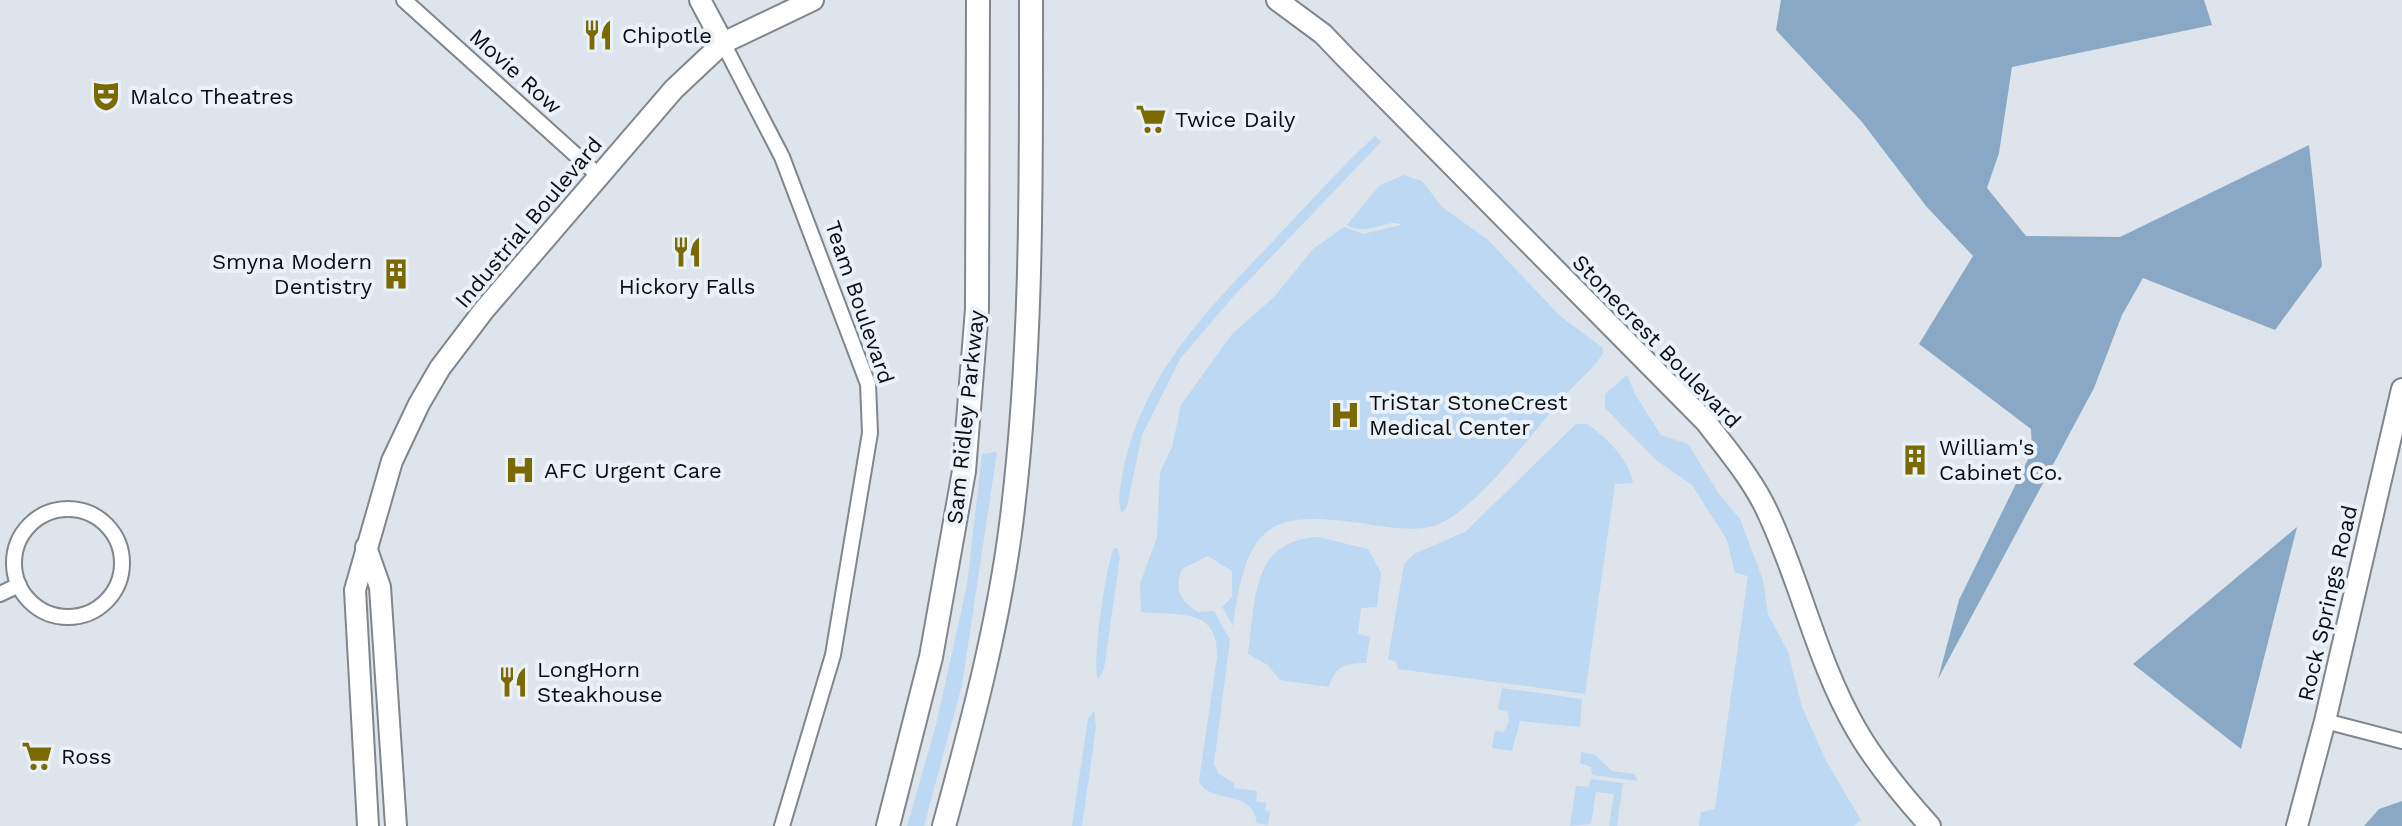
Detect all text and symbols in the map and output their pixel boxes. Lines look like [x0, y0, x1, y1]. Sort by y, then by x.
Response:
restaurant icon: Chipotle [581, 18, 615, 52]
place label: Chipotle [622, 23, 712, 48]
street label: Movie Row [465, 24, 567, 119]
theatre icon: Malco Theatres [89, 79, 123, 113]
place label: Malco Theatres [130, 84, 294, 109]
supermarket icon: Twice Daily [1134, 102, 1168, 136]
place label: Twice Daily [1175, 107, 1296, 132]
street label: Industrial Boulevard [450, 132, 607, 313]
street label: Team Boulevard [820, 217, 899, 387]
restaurant icon: Hickory Falls [670, 235, 704, 269]
place label: Smyna Modern Dentistry [212, 249, 373, 299]
street label: Stonecrest Boulevard [1567, 250, 1746, 433]
building icon: Smyna Modern Dentistry [379, 257, 413, 291]
place label: Hickory Falls [619, 274, 755, 299]
street label: Sam Ridley Parkway [942, 308, 989, 525]
place label: TriStar StoneCrest Medical Center [1369, 390, 1567, 440]
hospital icon: TriStar StoneCrest Medical Center [1328, 398, 1362, 432]
place label: William's Cabinet Co. [1939, 435, 2063, 485]
building icon: William's Cabinet Co. [1898, 443, 1932, 477]
hospital icon: AFC Urgent Care [503, 453, 537, 487]
place label: AFC Urgent Care [544, 458, 722, 483]
street label: Rock Springs Road [2293, 503, 2362, 703]
place label: LongHorn Steakhouse [537, 657, 663, 707]
restaurant icon: LongHorn Steakhouse [496, 665, 530, 699]
supermarket icon: Ross [20, 739, 54, 773]
place label: Ross [61, 744, 112, 769]

